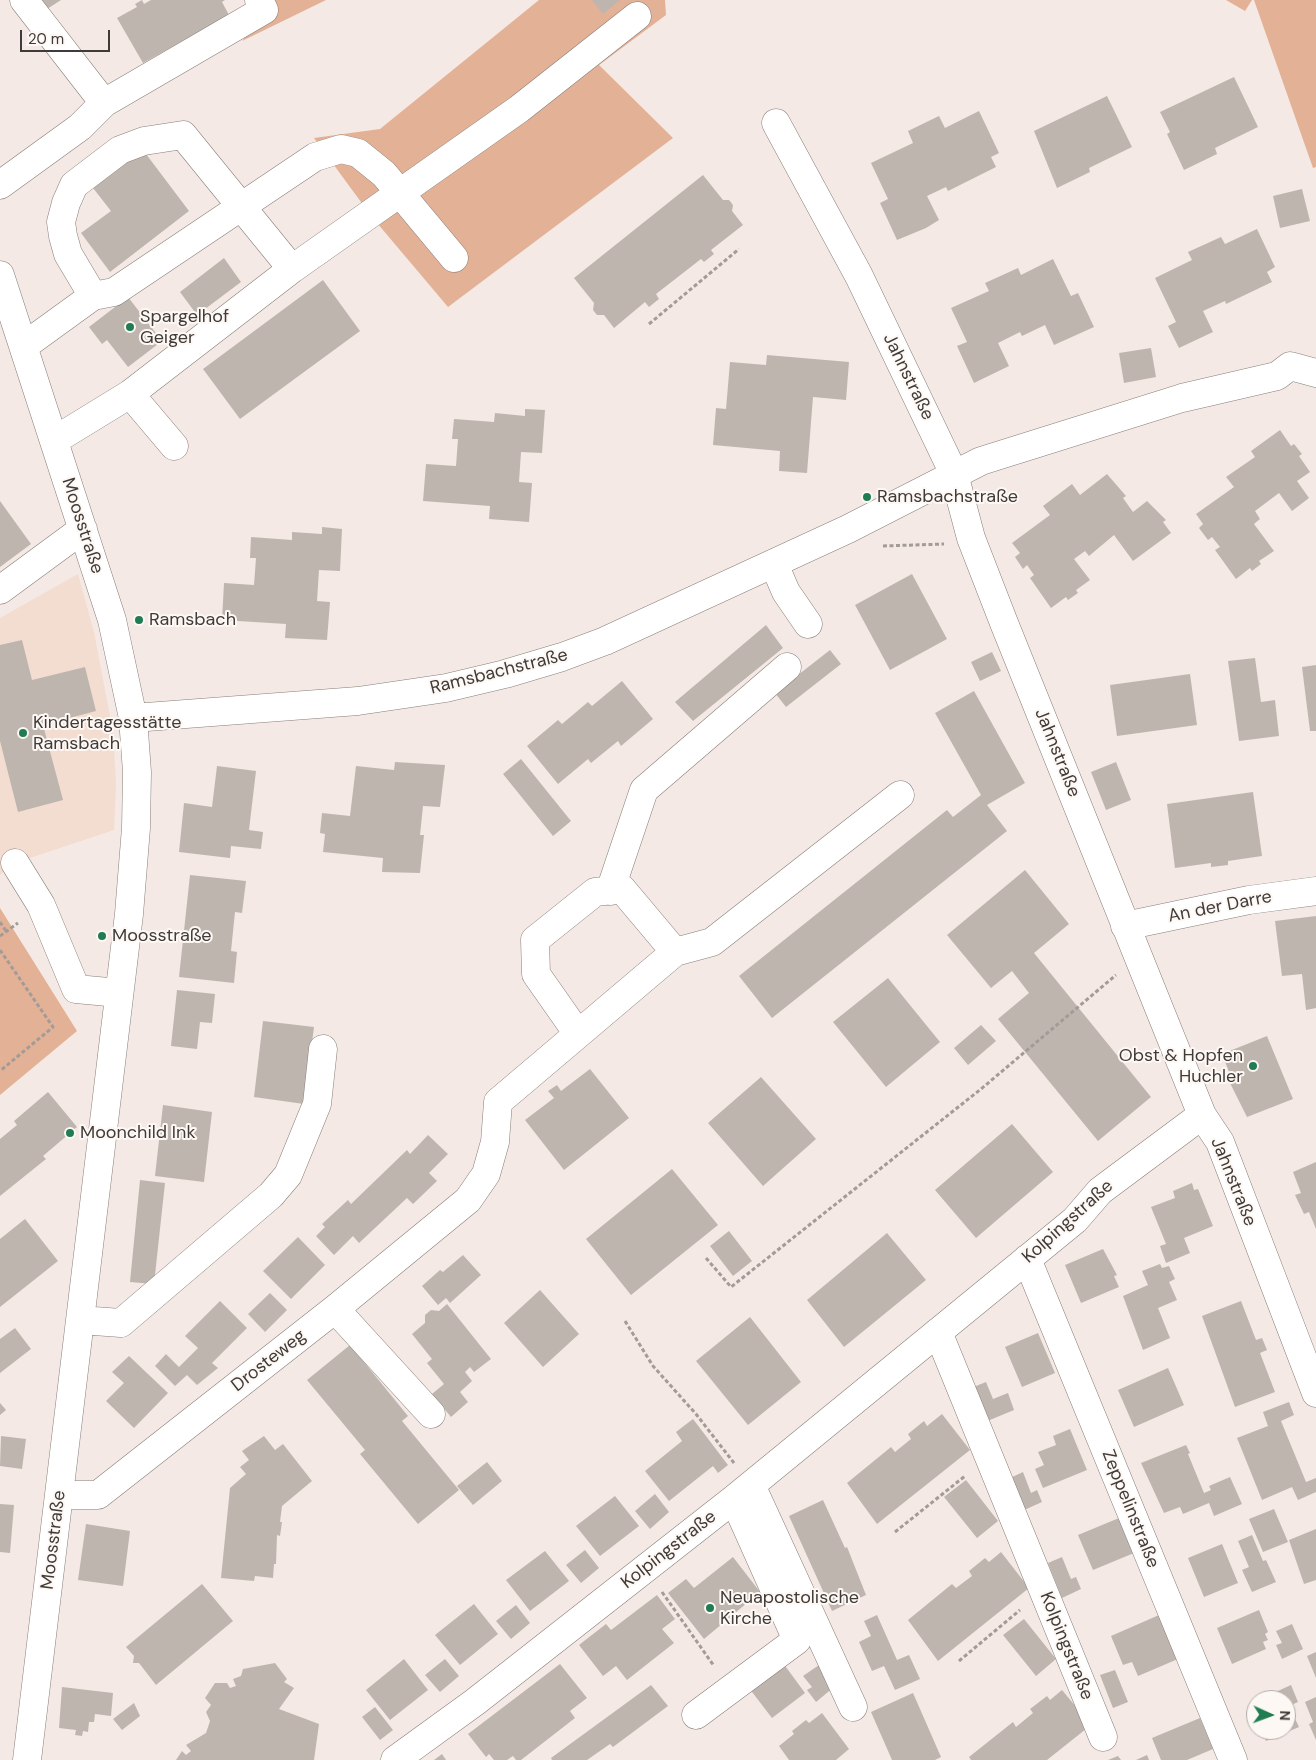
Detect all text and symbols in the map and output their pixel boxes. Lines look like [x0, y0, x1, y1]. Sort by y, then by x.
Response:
scale bar [22, 20, 112, 52]
text: 20 m [28, 29, 64, 49]
place label: Spargelhof Geiger [140, 306, 229, 348]
marker: Spargelhof Geiger [124, 321, 136, 333]
street label: Jahnstraße [878, 330, 938, 424]
street label: Moosstraße [56, 475, 108, 577]
place label: Ramsbachstraße [877, 486, 1018, 508]
marker: Ramsbachstraße [861, 491, 873, 503]
place label: Ramsbach [149, 609, 236, 631]
marker: Ramsbach [133, 614, 145, 626]
street label: Ramsbachstraße [428, 644, 570, 700]
street label: Jahnstraße [1029, 706, 1085, 800]
place label: Kindertagesstätte Ramsbach [33, 712, 181, 754]
marker: Kindertagesstätte Ramsbach [17, 727, 29, 739]
street label: An der Darre [1166, 886, 1274, 928]
place label: Moosstraße [112, 925, 212, 947]
marker: Moosstraße [96, 930, 108, 942]
place label: Obst & Hopfen Huchler [1119, 1045, 1243, 1088]
marker: Obst & Hopfen Huchler [1247, 1060, 1259, 1072]
place label: Moonchild Ink [80, 1122, 195, 1144]
marker: Moonchild Ink [64, 1127, 76, 1139]
street label: Jahnstraße [1205, 1135, 1261, 1229]
street label: Kolpingstraße [1018, 1176, 1118, 1268]
street label: Drosteweg [228, 1325, 310, 1397]
street label: Zeppelinstraße [1096, 1447, 1164, 1571]
street label: Moosstraße [37, 1489, 71, 1591]
street label: Kolpingstraße [617, 1506, 721, 1594]
place label: Neuapostolische Kirche [720, 1587, 859, 1630]
street label: Kolpingstraße [1035, 1589, 1097, 1703]
marker: Neuapostolische Kirche [704, 1602, 716, 1614]
north arrow [1246, 1690, 1296, 1740]
text: N [1276, 1710, 1294, 1721]

